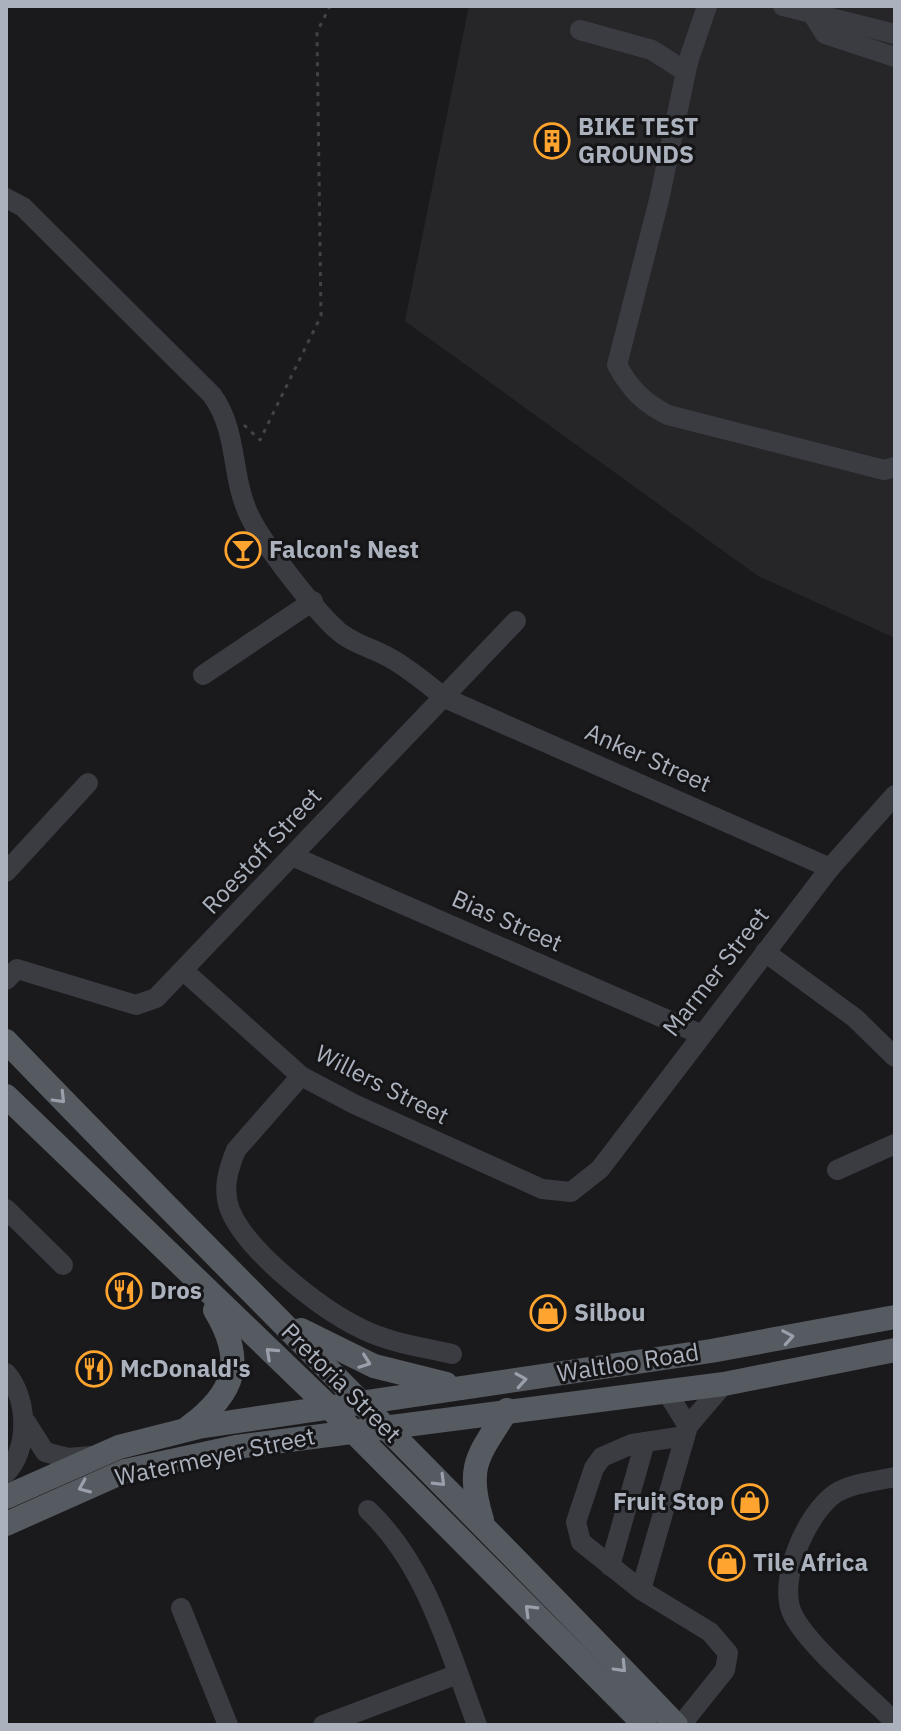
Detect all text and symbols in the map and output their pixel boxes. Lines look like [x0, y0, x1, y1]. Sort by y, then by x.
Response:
place label: BIKE TEST GROUNDS [578, 110, 698, 170]
building icon: BIKE TEST GROUNDS [533, 122, 571, 160]
bar icon: Falcon's Nest [224, 531, 262, 569]
place label: Falcon's Nest [269, 533, 419, 565]
street label: Anker Street [580, 715, 716, 799]
street label: Roestoff Street [194, 780, 328, 920]
street label: Bias Street [447, 882, 568, 959]
street label: Marmer Street [655, 900, 776, 1043]
street label: Willers Street [310, 1037, 455, 1131]
one-way arrow [51, 1088, 65, 1103]
restaurant icon: Dros [105, 1272, 143, 1310]
place label: Dros [150, 1274, 202, 1306]
shop icon: Silbou [529, 1294, 567, 1332]
place label: Silbou [574, 1296, 646, 1328]
street label: Pretoria Street [275, 1315, 409, 1449]
one-way arrow [781, 1329, 795, 1346]
street label: Waltloo Road [555, 1335, 701, 1389]
one-way arrow [266, 1347, 280, 1362]
restaurant icon: McDonald's [75, 1350, 113, 1388]
place label: McDonald's [120, 1352, 251, 1384]
one-way arrow [357, 1352, 371, 1369]
one-way arrow [514, 1372, 528, 1389]
street label: Watermeyer Street [112, 1419, 318, 1493]
one-way arrow [431, 1471, 445, 1486]
one-way arrow [78, 1477, 92, 1493]
shop icon: Fruit Stop [731, 1483, 769, 1521]
place label: Fruit Stop [613, 1485, 724, 1517]
shop icon: Tile Africa [708, 1544, 746, 1582]
place label: Tile Africa [753, 1546, 868, 1578]
one-way arrow [525, 1605, 539, 1619]
one-way arrow [611, 1658, 626, 1672]

